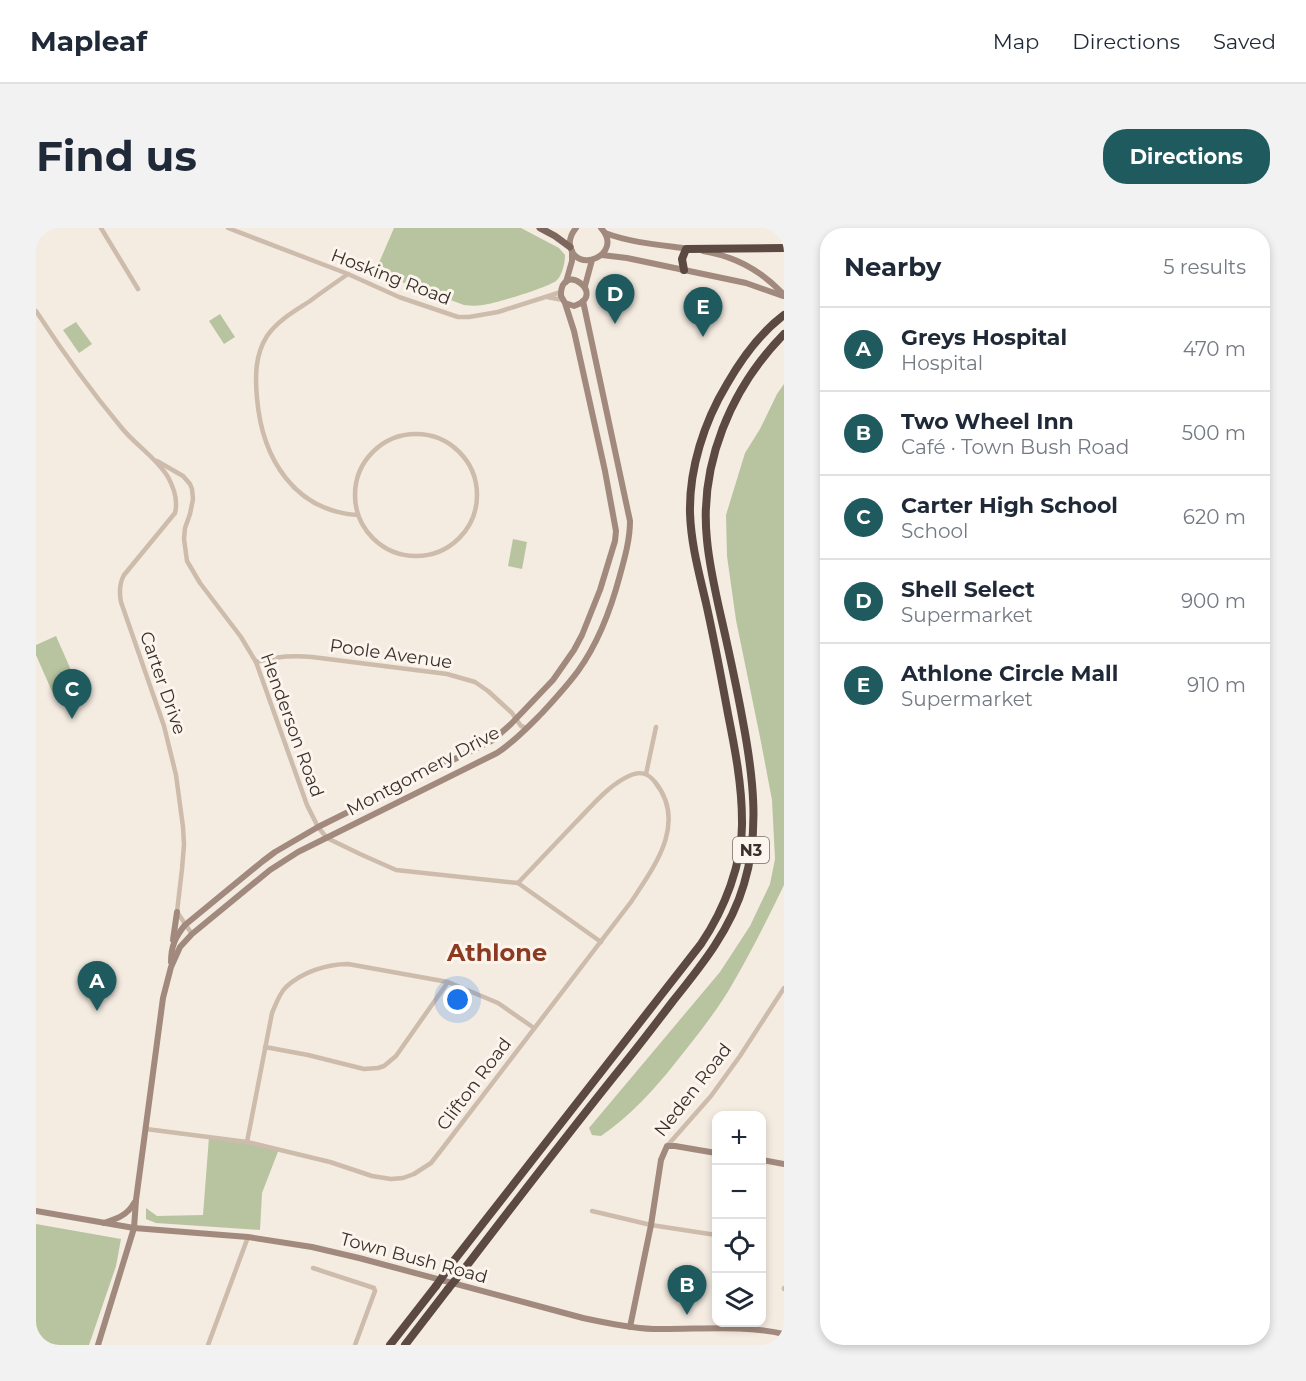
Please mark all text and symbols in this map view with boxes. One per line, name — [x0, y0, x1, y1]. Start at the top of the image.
text: Mapleaf — [30, 24, 147, 58]
text: Map — [993, 29, 1039, 54]
text: Directions — [1072, 29, 1180, 54]
text: Saved — [1213, 29, 1276, 54]
button: Directions — [1103, 129, 1270, 184]
text: Find us — [36, 130, 197, 182]
street label: Hosking Road — [328, 244, 454, 310]
text: Nearby — [844, 251, 941, 283]
text: 5 results — [1163, 255, 1246, 279]
pin: D — [596, 274, 634, 324]
pin: E — [684, 288, 722, 337]
text: Greys Hospital — [901, 324, 1067, 351]
text: A — [856, 337, 871, 361]
text: 470 m — [1183, 337, 1246, 361]
text: Hospital — [901, 351, 983, 375]
text: Two Wheel Inn — [901, 408, 1074, 435]
text: B — [856, 421, 871, 445]
text: 500 m — [1182, 421, 1246, 445]
text: Café · Town Bush Road — [901, 435, 1129, 459]
text: Carter High School — [901, 492, 1118, 519]
text: C — [856, 505, 871, 529]
text: 620 m — [1183, 505, 1246, 529]
text: School — [901, 519, 968, 543]
text: Shell Select — [901, 576, 1035, 603]
text: D — [855, 589, 872, 613]
text: 900 m — [1181, 589, 1246, 613]
text: Supermarket — [901, 603, 1033, 627]
street label: Carter Drive — [135, 629, 191, 738]
street label: Poole Avenue — [328, 635, 454, 674]
street label: Henderson Road — [256, 650, 328, 800]
text: Athlone Circle Mall — [901, 660, 1118, 687]
pin: C — [52, 670, 92, 719]
text: E — [857, 673, 870, 697]
text: 910 m — [1187, 673, 1246, 697]
text: Supermarket — [901, 687, 1033, 711]
street label: Montgomery Drive — [343, 721, 503, 821]
road number: N3 — [733, 837, 769, 863]
district label: Athlone — [446, 938, 547, 967]
pin: A — [78, 962, 116, 1011]
your location — [443, 985, 472, 1014]
street label: Clifton Road — [432, 1033, 516, 1135]
street label: Neden Road — [650, 1039, 736, 1141]
map controls — [712, 1111, 766, 1327]
button: + — [712, 1111, 766, 1165]
button: − — [712, 1165, 766, 1219]
button: locate — [712, 1219, 766, 1273]
street label: Town Bush Road — [338, 1228, 490, 1288]
pin: B — [668, 1266, 706, 1315]
button: layers — [712, 1273, 766, 1327]

